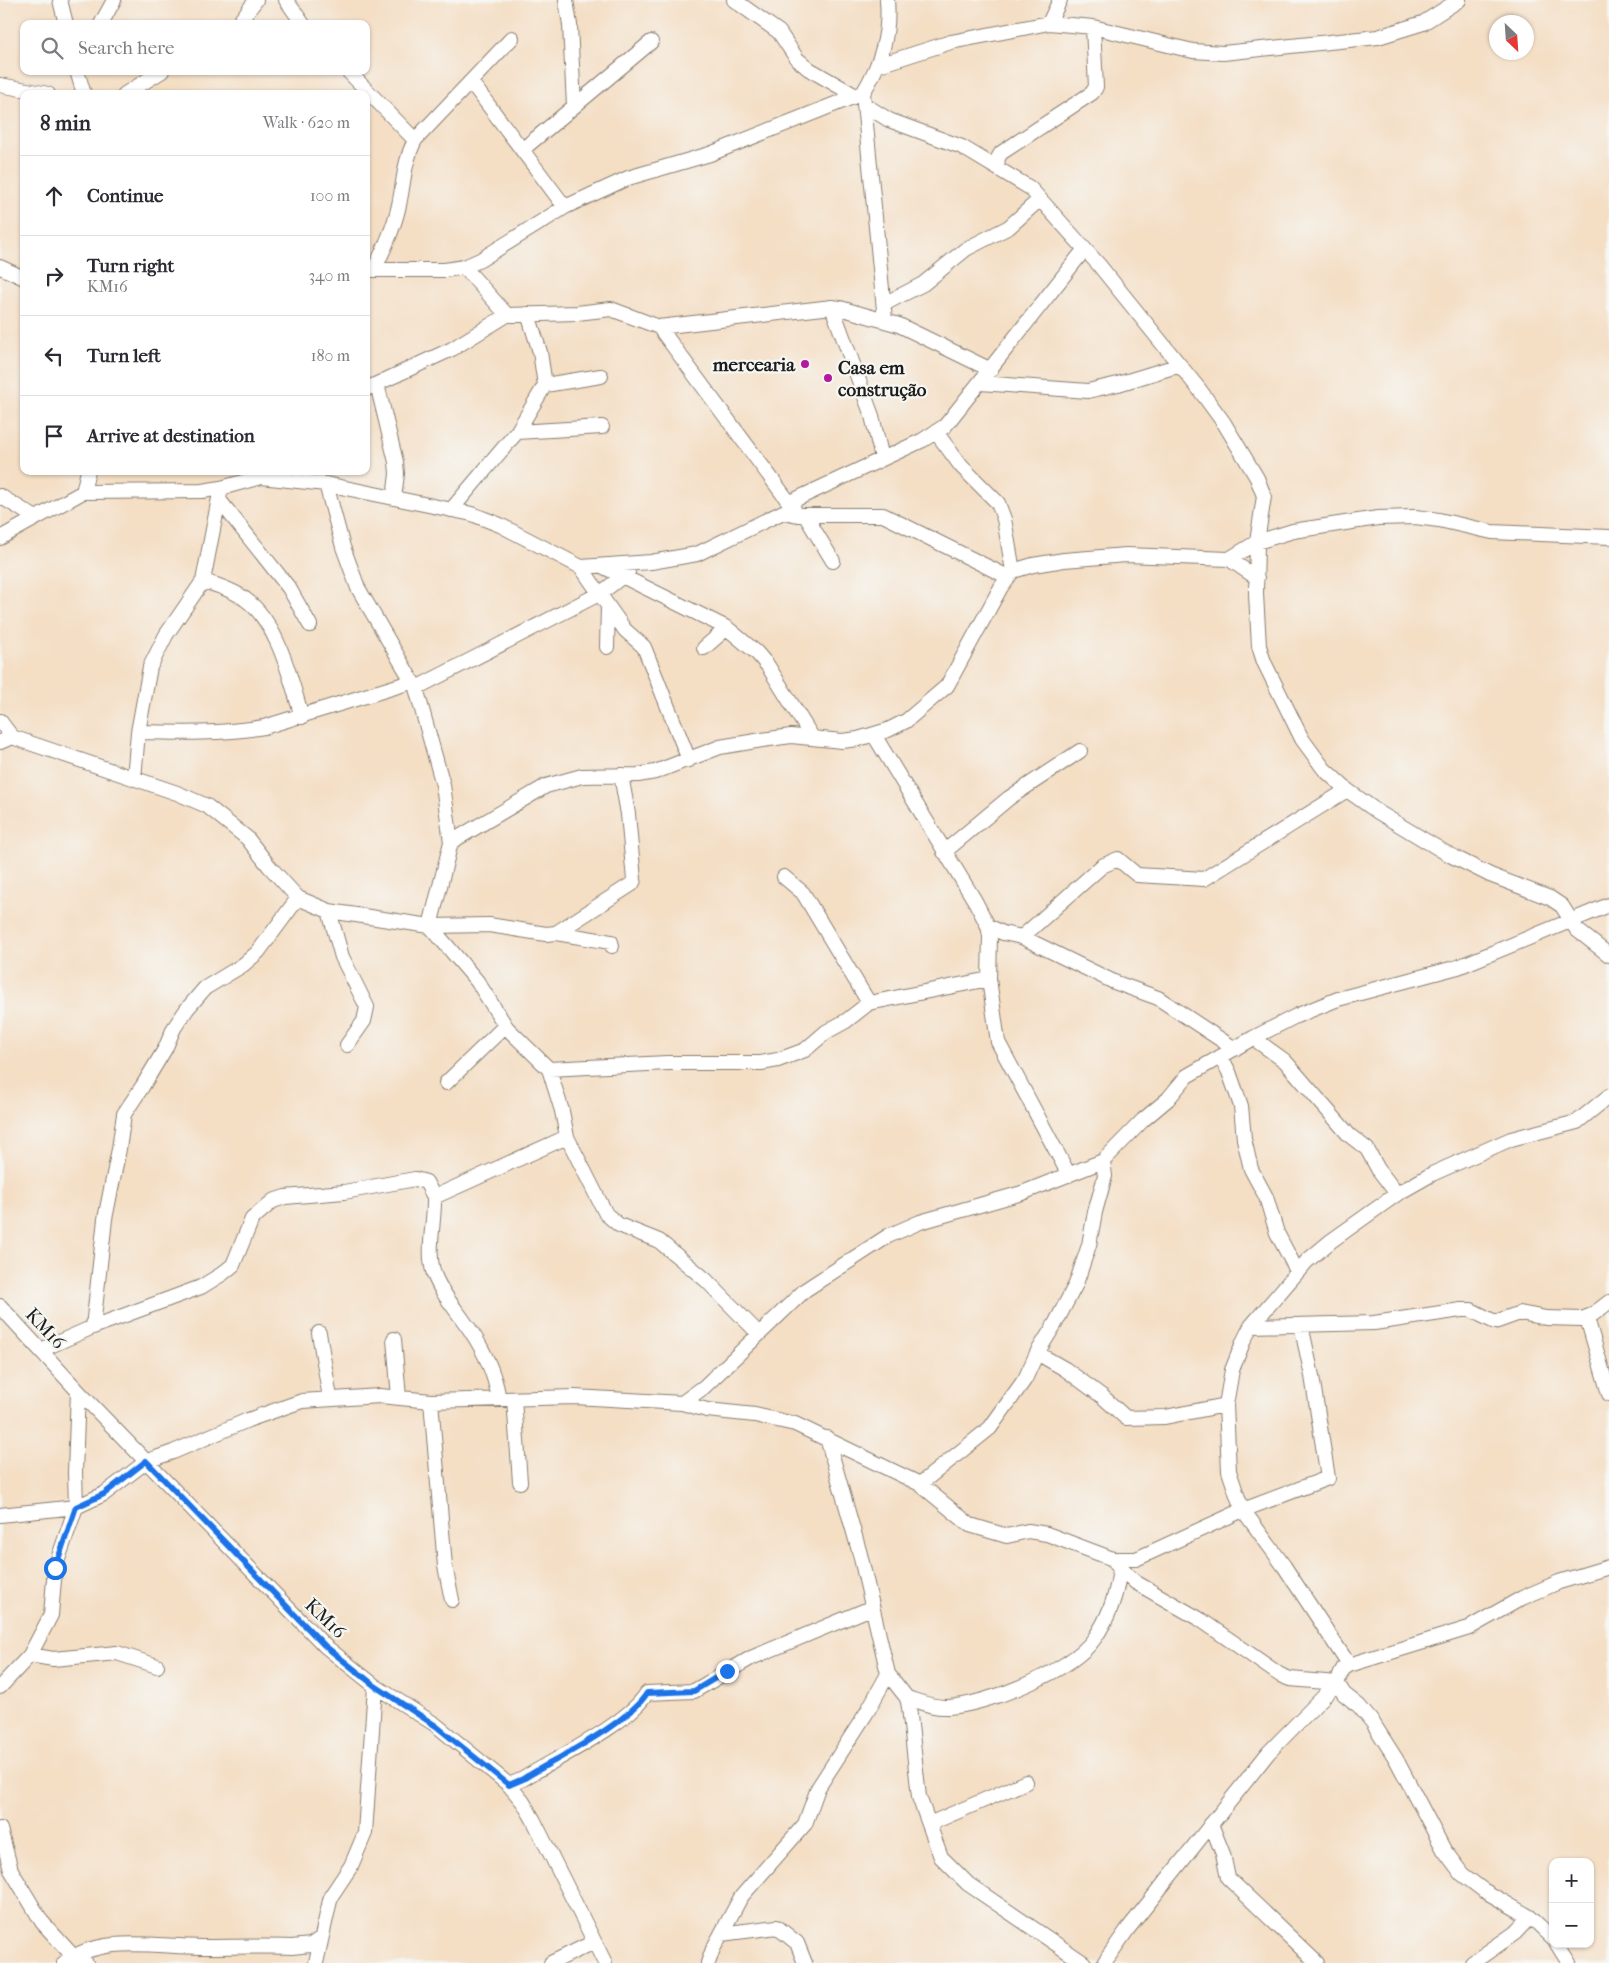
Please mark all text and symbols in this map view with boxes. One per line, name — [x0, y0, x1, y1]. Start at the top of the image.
north arrow — [1489, 15, 1534, 60]
search box — [20, 20, 370, 75]
icon: search — [38, 34, 66, 62]
text: Search here — [78, 37, 174, 59]
text: 8 min — [40, 111, 91, 135]
text: Walk · 620 m — [263, 113, 350, 132]
icon: ahead — [40, 182, 68, 210]
text: Continue — [87, 185, 163, 207]
text: 100 m — [310, 186, 350, 205]
text: Turn right — [87, 255, 174, 277]
icon: right — [40, 262, 68, 290]
text: 340 m — [308, 266, 350, 285]
text: KM16 — [87, 277, 128, 296]
icon: left — [40, 342, 68, 370]
text: Turn left — [87, 345, 161, 367]
text: 180 m — [311, 346, 350, 365]
place label: mercearia — [712, 354, 796, 376]
place label: Casa em construção — [838, 357, 927, 401]
marker: mercearia — [799, 358, 811, 370]
marker: Casa em construção — [822, 372, 834, 384]
icon: arrive — [40, 422, 68, 450]
text: Arrive at destination — [87, 425, 255, 447]
street label: KM16 — [21, 1304, 70, 1354]
route start — [44, 1557, 67, 1580]
street label: KM16 — [300, 1594, 351, 1644]
route end — [716, 1660, 739, 1683]
map controls — [1549, 1858, 1594, 1948]
button: + — [1549, 1858, 1594, 1903]
button: − — [1549, 1903, 1594, 1948]

